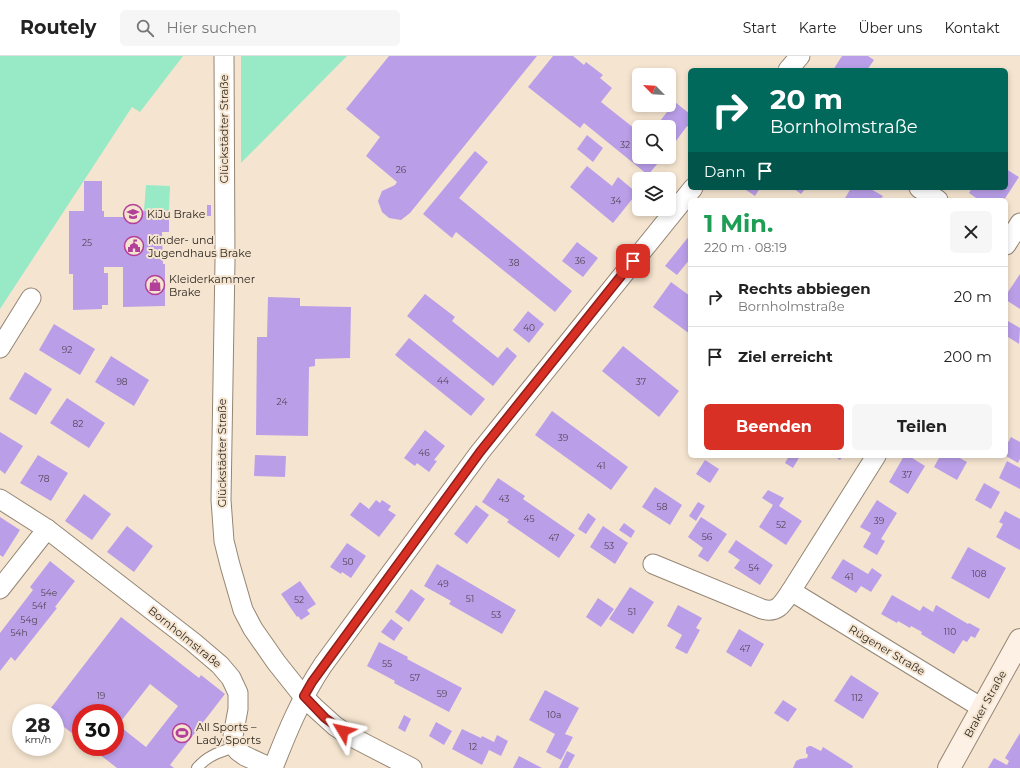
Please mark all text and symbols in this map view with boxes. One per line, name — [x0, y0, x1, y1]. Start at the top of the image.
search box — [120, 10, 400, 46]
text: Routely — [20, 16, 96, 39]
icon: search — [134, 17, 156, 39]
text: Hier suchen — [166, 18, 257, 37]
text: Start — [743, 19, 777, 37]
text: Karte — [799, 19, 836, 37]
text: Über uns — [858, 19, 922, 37]
text: Kontakt — [944, 19, 1000, 37]
north arrow — [632, 68, 676, 112]
map controls — [632, 68, 676, 216]
street label: Glückstädter Straße — [217, 74, 231, 183]
text: 20 m — [770, 82, 843, 116]
icon: right — [704, 84, 756, 136]
text: Bornholmstraße — [770, 116, 918, 138]
button: search — [632, 120, 676, 164]
house number: 32 — [620, 139, 630, 150]
icon: arrive — [754, 160, 776, 182]
text: Dann — [704, 162, 746, 181]
house number: 26 — [396, 164, 407, 175]
button: layers — [632, 172, 676, 216]
house number: 34 — [610, 195, 622, 206]
school or university icon: KiJu Brake — [122, 203, 144, 225]
place label: KiJu Brake — [147, 207, 206, 221]
text: 1 Min. — [704, 209, 773, 238]
button: close — [950, 211, 992, 253]
place label: Kinder- und Jugendhaus Brake — [147, 233, 252, 260]
public building icon: Kinder- und Jugendhaus Brake — [123, 235, 145, 257]
house number: 25 — [82, 237, 92, 248]
text: 220 m · 08:19 — [704, 239, 787, 255]
pin — [616, 244, 650, 278]
icon: arrive — [622, 250, 644, 272]
house number: 36 — [575, 255, 586, 266]
house number: 38 — [509, 257, 520, 268]
place label: Kleiderkammer Brake — [169, 272, 255, 299]
shop icon: Kleiderkammer Brake — [144, 274, 166, 296]
text: Rechts abbiegen — [738, 279, 871, 298]
icon: right — [704, 286, 726, 308]
text: 20 m — [954, 287, 992, 306]
text: Bornholmstraße — [738, 298, 845, 314]
house number: 40 — [523, 322, 535, 333]
house number: 92 — [62, 344, 72, 355]
icon: arrive — [704, 346, 726, 368]
text: Ziel erreicht — [738, 347, 833, 366]
text: 200 m — [944, 347, 992, 366]
house number: 44 — [437, 375, 449, 386]
house number: 98 — [116, 376, 128, 387]
house number: 37 — [636, 376, 646, 387]
house number: 24 — [277, 396, 287, 407]
street label: Glückstädter Straße — [215, 398, 229, 507]
button: Beenden — [704, 404, 844, 450]
button: Teilen — [852, 404, 992, 450]
house number: 82 — [73, 418, 83, 429]
house number: 39 — [558, 432, 569, 443]
house number: 46 — [418, 447, 430, 458]
house number: 41 — [597, 460, 605, 471]
house number: 37 — [902, 469, 912, 480]
house number: 78 — [39, 473, 50, 484]
house number: 43 — [499, 493, 509, 504]
house number: 58 — [657, 501, 668, 512]
house number: 45 — [523, 513, 535, 524]
house number: 39 — [874, 515, 885, 526]
house number: 52 — [776, 519, 786, 530]
house number: 56 — [702, 531, 713, 542]
house number: 47 — [549, 532, 559, 543]
house number: 53 — [604, 540, 614, 551]
house number: 50 — [342, 556, 354, 567]
house number: 54 — [748, 562, 760, 573]
house number: 108 — [972, 568, 987, 579]
house number: 41 — [845, 571, 853, 582]
house number: 49 — [437, 578, 449, 589]
house number: 54e — [41, 587, 58, 598]
house number: 51 — [466, 593, 474, 604]
house number: 52 — [294, 594, 304, 605]
house number: 54f — [32, 600, 47, 611]
street label: Bornholmstraße — [146, 603, 225, 671]
house number: 51 — [628, 606, 636, 617]
house number: 53 — [491, 609, 501, 620]
house number: 54g — [20, 614, 38, 625]
street label: Rügener Straße — [846, 622, 928, 678]
house number: 110 — [944, 626, 956, 637]
house number: 54h — [10, 627, 28, 638]
house number: 47 — [740, 643, 750, 654]
house number: 55 — [382, 658, 392, 669]
street label: Braker Straße — [961, 668, 1009, 740]
house number: 57 — [410, 672, 420, 683]
house number: 59 — [437, 688, 448, 699]
house number: 19 — [97, 690, 106, 701]
house number: 112 — [851, 692, 863, 703]
speed limit sign: 30 — [72, 704, 124, 756]
house number: 10a — [547, 709, 561, 720]
position arrow — [322, 710, 364, 752]
text: 28 — [26, 713, 51, 737]
place label: All Sports – Lady Sports — [196, 720, 261, 747]
sports icon: All Sports – Lady Sports — [171, 722, 193, 744]
text: km/h — [25, 733, 51, 746]
house number: 12 — [469, 741, 477, 752]

